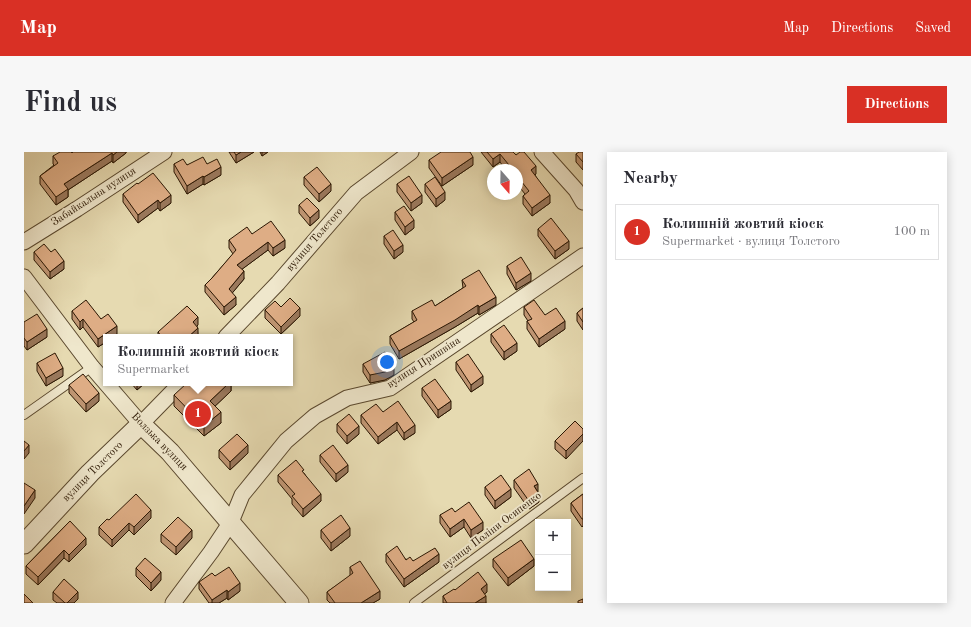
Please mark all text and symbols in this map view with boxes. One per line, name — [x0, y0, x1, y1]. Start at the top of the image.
text: Map — [20, 19, 57, 38]
text: Map — [783, 21, 809, 35]
text: Directions — [831, 21, 893, 35]
text: Saved — [915, 21, 951, 35]
button: Directions — [847, 86, 947, 123]
text: Find us — [24, 90, 117, 118]
north arrow — [487, 164, 523, 200]
street label: Забайкальна вулиця — [50, 165, 138, 228]
text: Nearby — [623, 170, 678, 187]
street label: вулиця Толстого — [285, 206, 345, 274]
text: Колишній жовтий кіоск — [662, 217, 824, 232]
text: 1 — [633, 225, 641, 238]
text: 100 m — [893, 225, 930, 238]
text: Supermarket · вулиця Толстого — [662, 235, 840, 248]
popup — [103, 334, 293, 386]
street label: вулиця Пришвіна — [385, 335, 463, 391]
text: Колишній жовтий кіоск — [117, 345, 279, 360]
your location — [377, 352, 397, 372]
text: Supermarket — [117, 363, 190, 376]
pin: 1 — [185, 399, 211, 429]
street label: Волзька вулиця — [129, 411, 189, 473]
street label: вулиця Толстого — [61, 440, 125, 504]
street label: вулиця Поліни Осипенко — [440, 490, 544, 572]
map controls — [535, 519, 571, 591]
button: + — [535, 519, 571, 555]
button: − — [535, 555, 571, 591]

